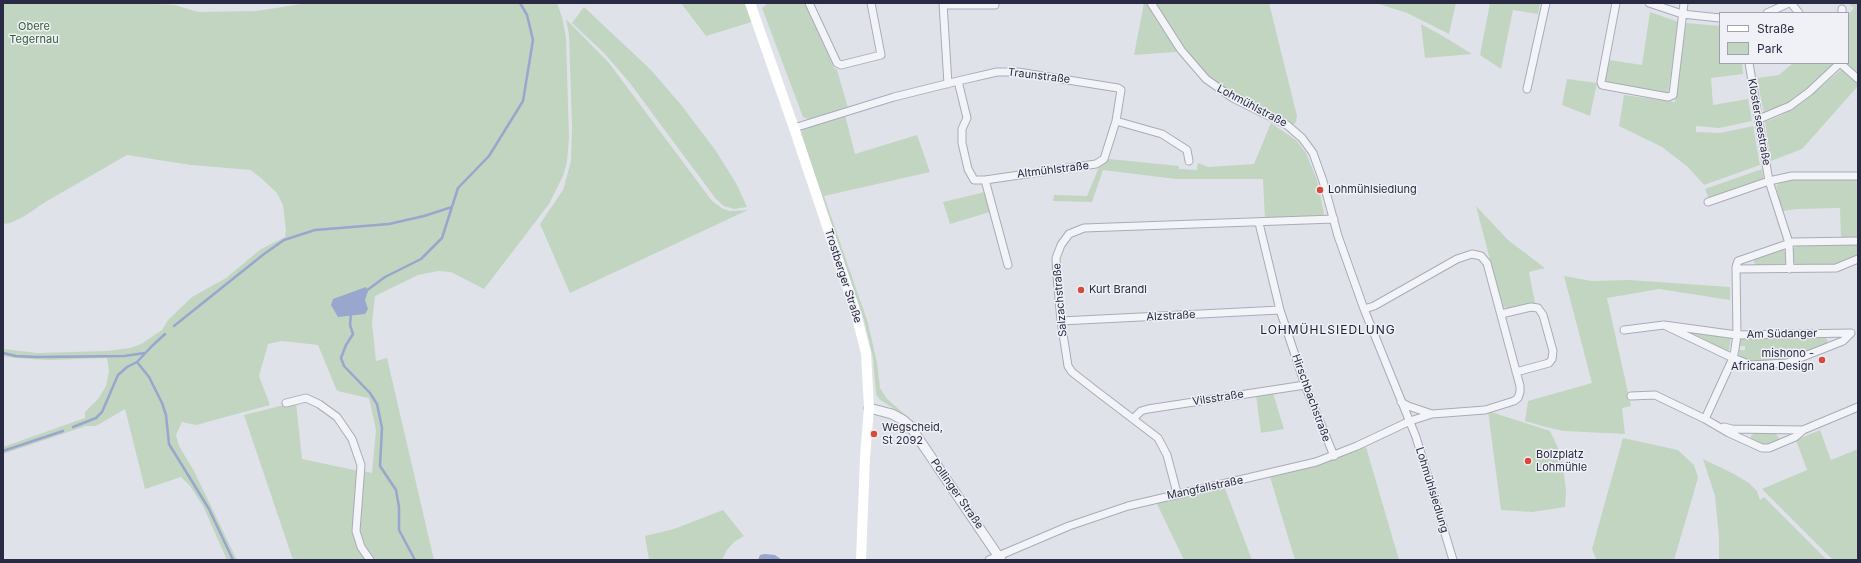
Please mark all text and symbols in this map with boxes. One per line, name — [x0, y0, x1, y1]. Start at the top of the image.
legend — [1719, 12, 1849, 64]
park label: Obere Tegernau — [9, 20, 59, 46]
text: Straße — [1757, 21, 1794, 36]
text: Park — [1757, 41, 1783, 56]
street label: Traunstraße — [1007, 66, 1071, 86]
street label: Klosterseestraße — [1745, 77, 1773, 167]
street label: Lohmühlstraße — [1215, 82, 1289, 130]
street label: Altmühlstraße — [1016, 159, 1090, 181]
place label: Lohmühlsiedlung — [1328, 183, 1417, 197]
marker: Lohmühlsiedlung — [1315, 185, 1325, 195]
street label: Trostberger Straße — [822, 227, 864, 325]
street label: Salzachstraße — [1050, 263, 1070, 337]
place label: Kurt Brandl — [1089, 283, 1147, 297]
marker: Kurt Brandl — [1076, 285, 1086, 295]
street label: Alzstraße — [1146, 308, 1196, 324]
district label: LOHMÜHLSIEDLUNG — [1260, 323, 1396, 337]
street label: Am Südanger — [1747, 327, 1817, 341]
place label: mishono - Africana Design — [1731, 347, 1814, 373]
street label: Hirschbachstraße — [1289, 352, 1333, 444]
marker: mishono - Africana Design — [1817, 355, 1827, 365]
street label: Vilsstraße — [1191, 387, 1245, 409]
place label: Wegscheid, St 2092 — [882, 421, 943, 447]
marker: Wegscheid, St 2092 — [869, 429, 879, 439]
street label: Lohmühlsiedlung — [1413, 446, 1451, 534]
place label: Bolzplatz Lohmühle — [1536, 448, 1587, 474]
street label: Pollinger Straße — [928, 456, 986, 532]
marker: Bolzplatz Lohmühle — [1523, 456, 1533, 466]
street label: Mangfallstraße — [1166, 473, 1244, 503]

